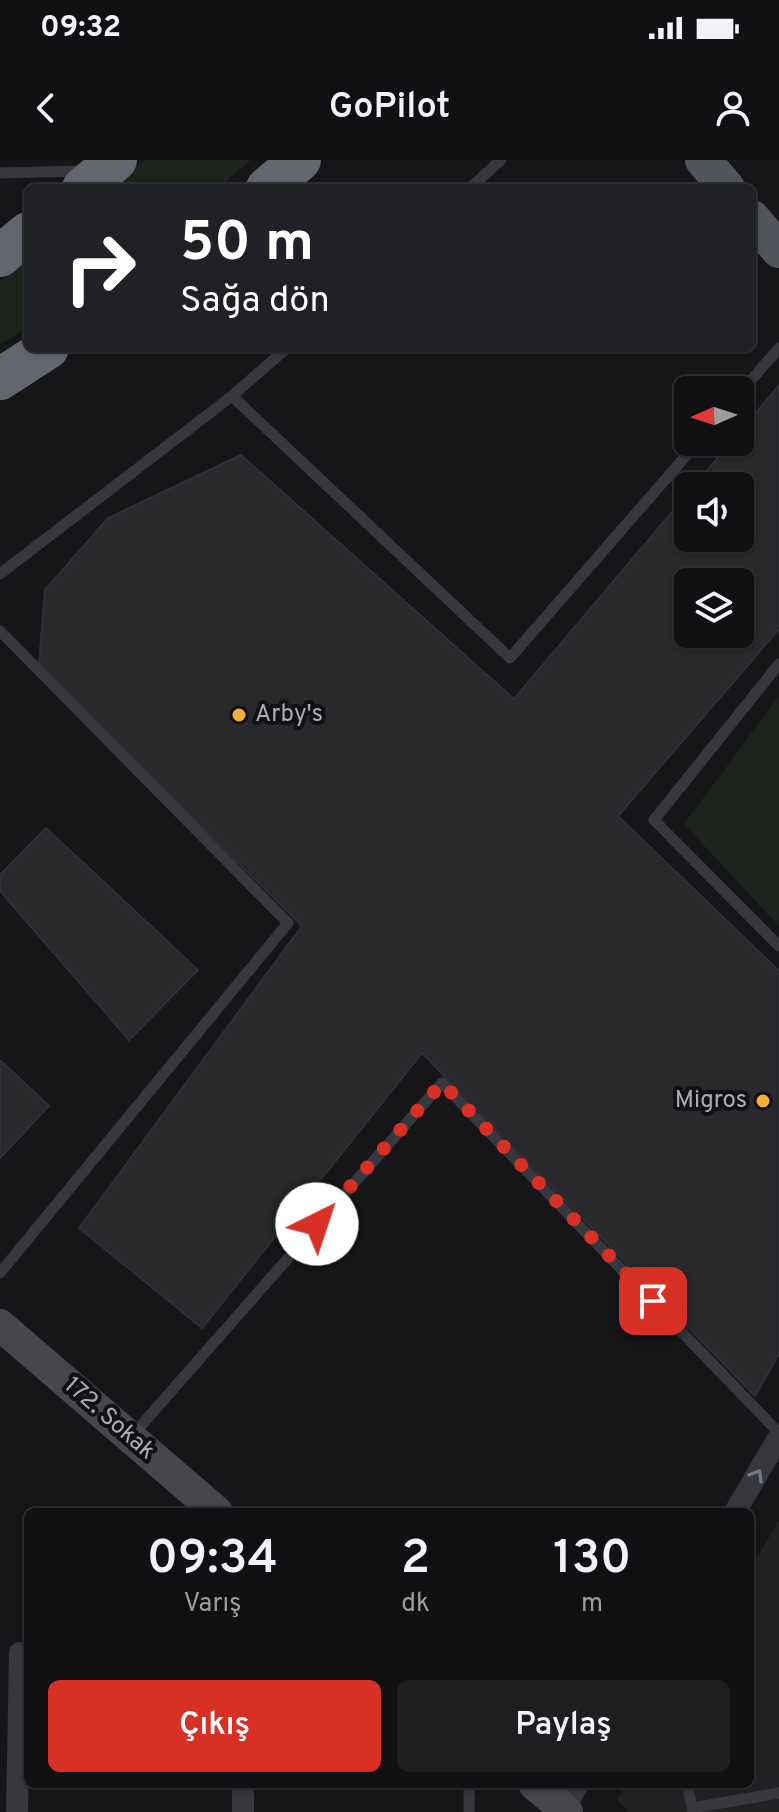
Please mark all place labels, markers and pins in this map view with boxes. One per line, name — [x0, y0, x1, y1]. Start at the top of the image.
place label: Arby's — [255, 700, 323, 730]
marker: Arby's — [230, 706, 248, 724]
place label: Migros — [675, 1086, 747, 1116]
marker: Migros — [754, 1092, 772, 1110]
pin — [619, 1267, 687, 1335]

